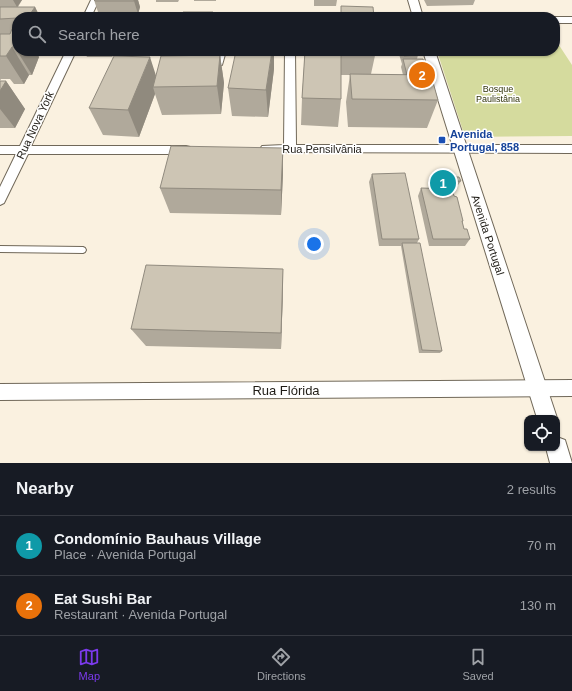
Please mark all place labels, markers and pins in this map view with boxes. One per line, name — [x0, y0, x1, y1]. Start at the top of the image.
pin: 2 — [409, 60, 435, 90]
place label: Avenida Portugal, 858 — [450, 128, 519, 153]
marker: Avenida Portugal, 858 — [437, 135, 447, 145]
pin: 1 — [430, 168, 456, 198]

